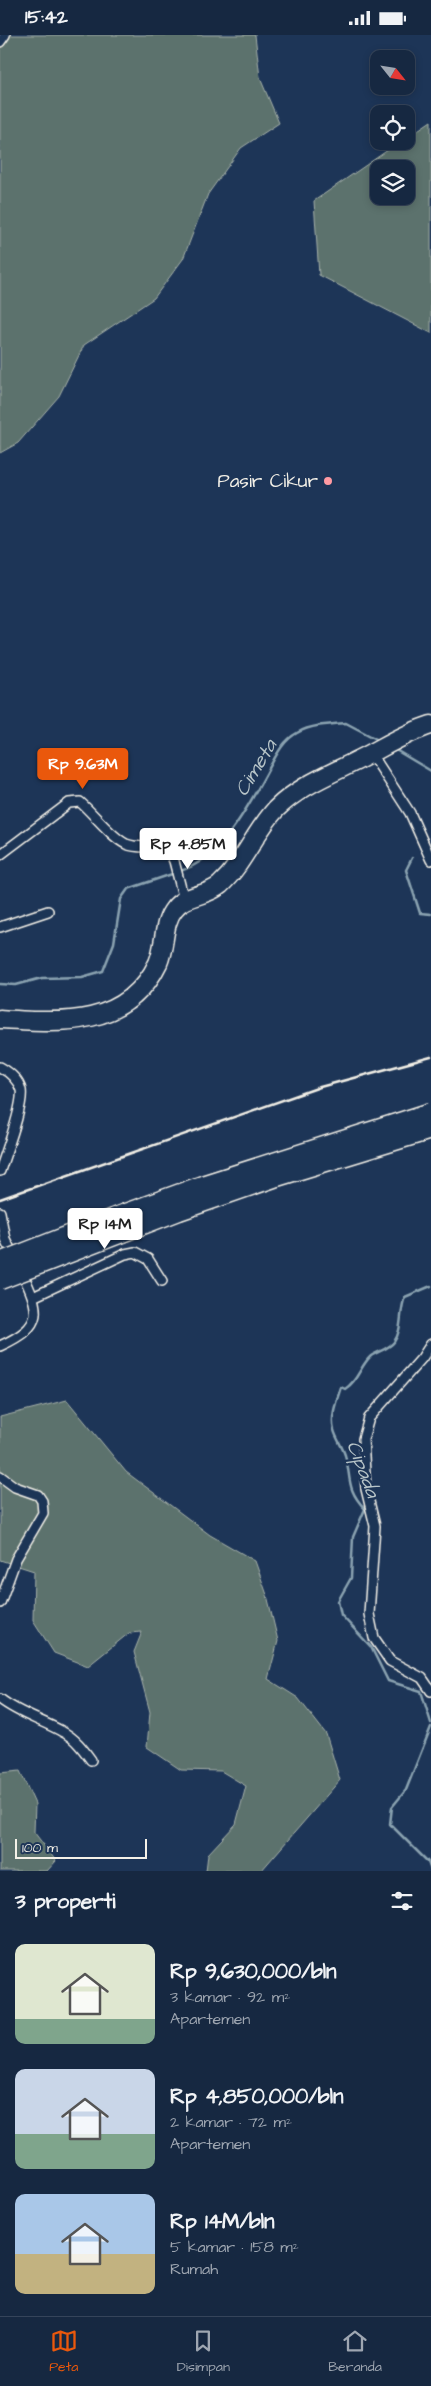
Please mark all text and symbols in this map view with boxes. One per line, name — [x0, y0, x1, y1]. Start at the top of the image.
text: 15:42 — [25, 4, 68, 31]
north arrow — [370, 50, 415, 95]
map controls — [370, 50, 415, 205]
button: locate — [370, 105, 415, 150]
button: layers — [370, 160, 415, 205]
place label: Pasir Cikur — [218, 468, 319, 495]
marker: Pasir Cikur — [322, 475, 334, 487]
water label: Cimeta — [228, 734, 284, 802]
pin: Rp 9.63M — [31, 747, 135, 790]
text: Rp 9.63M — [48, 753, 118, 775]
pin: Rp 4.85M — [136, 827, 240, 870]
text: Rp 4.85M — [151, 833, 225, 855]
pin: Rp 14M — [64, 1207, 146, 1250]
text: Rp 14M — [79, 1213, 131, 1235]
water label: Cipada — [339, 1436, 387, 1502]
scale bar — [15, 1836, 148, 1859]
text: 100 m — [22, 1838, 58, 1858]
text: 3 properti — [15, 1887, 116, 1916]
icon: filters — [388, 1887, 416, 1915]
text: Rp 9,630,000/bln — [170, 1957, 336, 1986]
icon: home — [55, 1964, 115, 2024]
text: 3 kamar · 92 m² — [170, 1986, 290, 2008]
text: Apartemen — [170, 2008, 250, 2030]
text: Rp 4,850,000/bln — [170, 2082, 343, 2111]
icon: home — [55, 2089, 115, 2149]
text: 2 kamar · 72 m² — [170, 2111, 292, 2133]
text: Apartemen — [170, 2133, 250, 2155]
text: Rp 14M/bln — [170, 2207, 275, 2236]
icon: home — [55, 2214, 115, 2274]
text: 5 kamar · 158 m² — [170, 2236, 299, 2258]
text: Rumah — [170, 2258, 218, 2280]
tab: Peta — [49, 2327, 78, 2377]
tab: Disimpan — [177, 2327, 230, 2377]
tab: Beranda — [328, 2327, 382, 2377]

